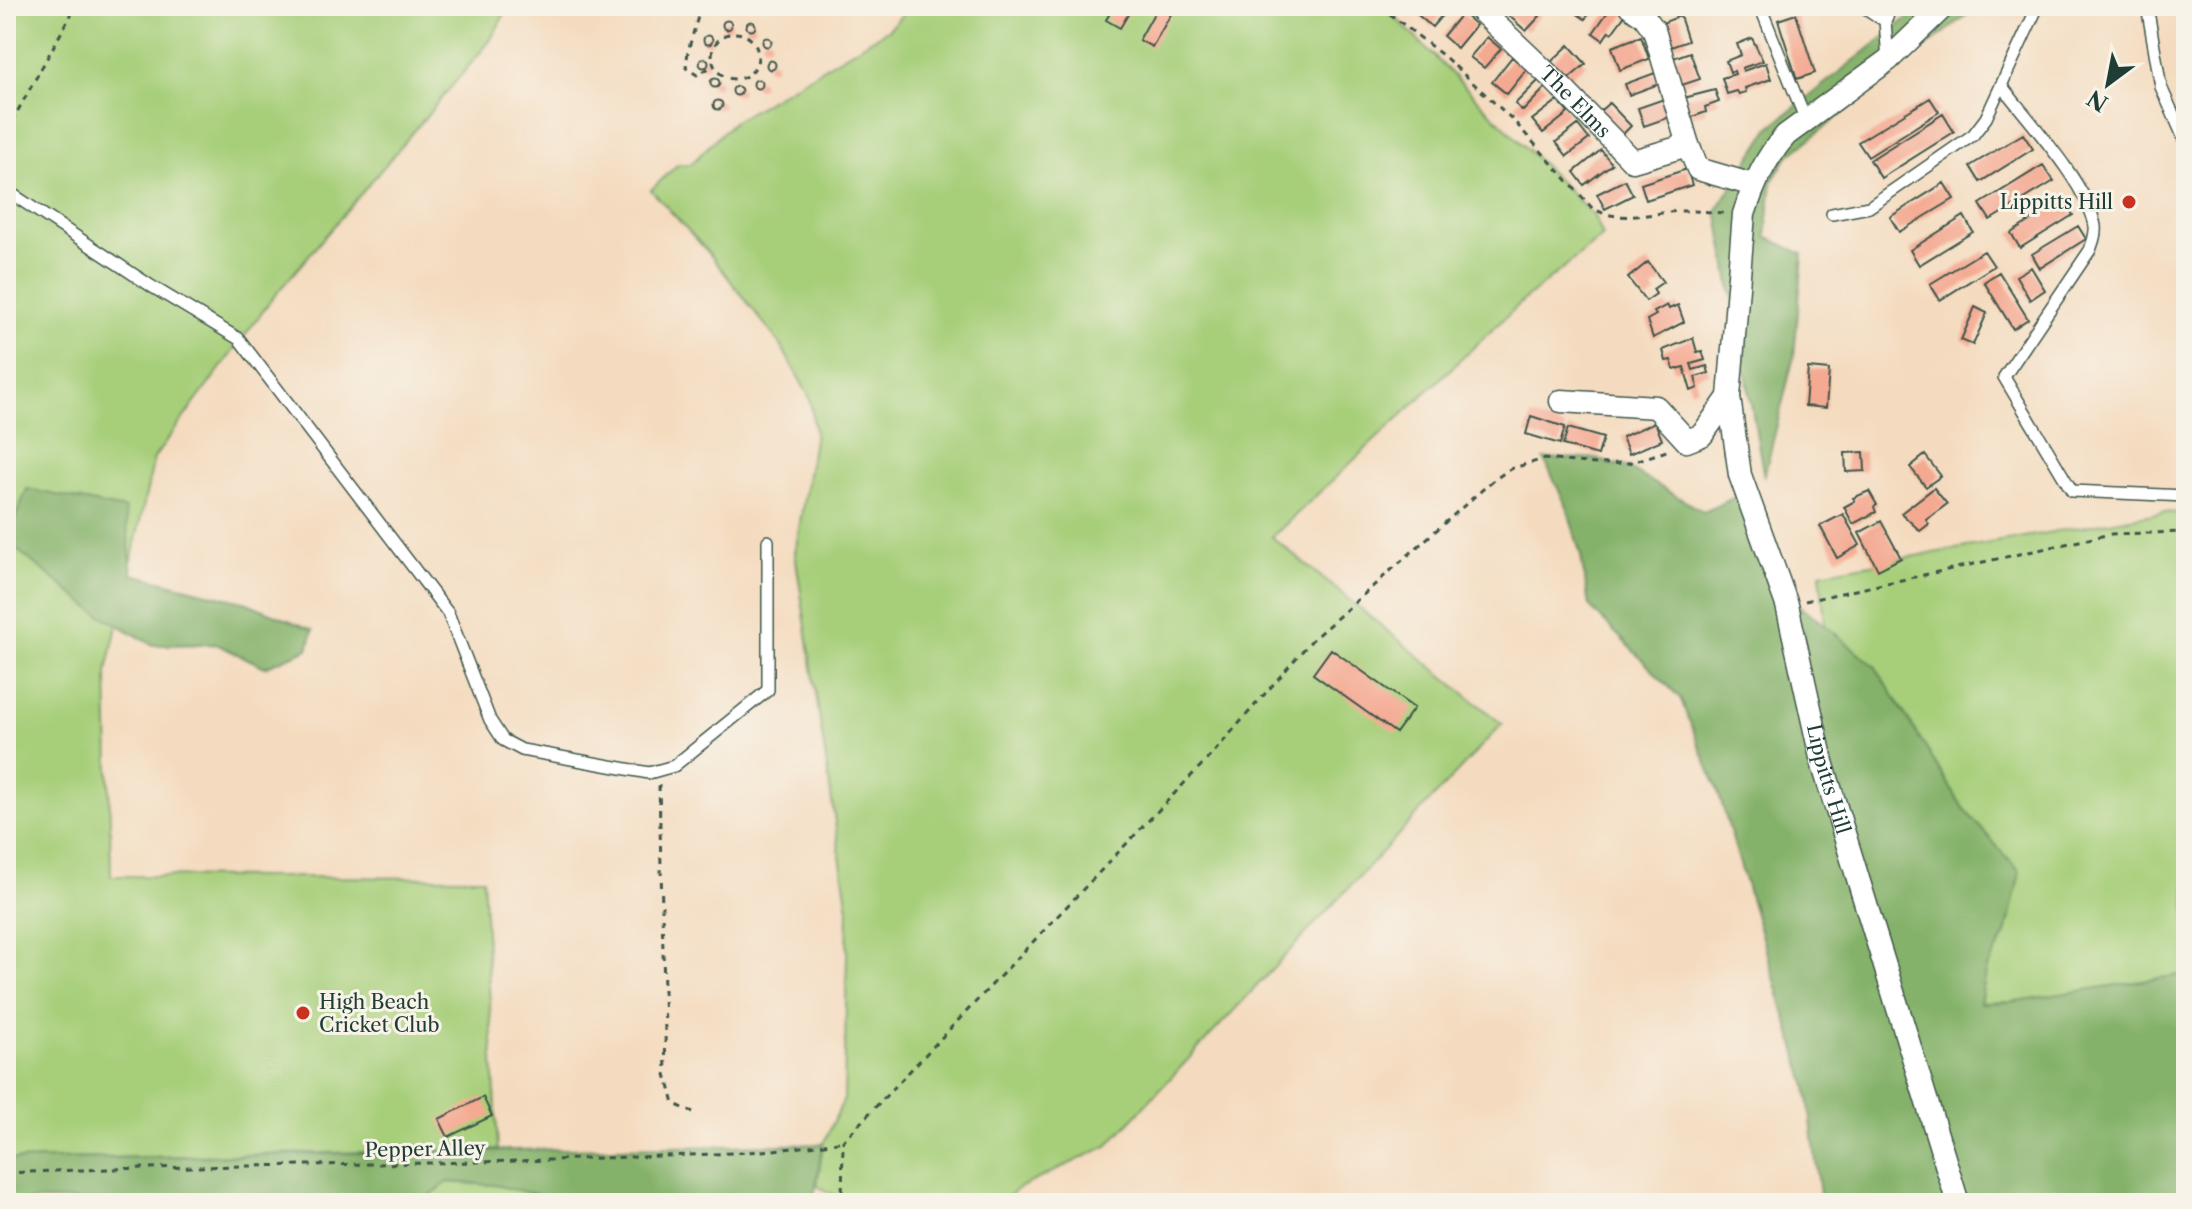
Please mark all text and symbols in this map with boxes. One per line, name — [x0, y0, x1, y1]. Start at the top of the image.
north arrow — [2068, 44, 2148, 124]
street label: The Elms — [1535, 61, 1616, 143]
text: N — [2082, 84, 2113, 117]
place label: Lippitts Hill — [2000, 190, 2113, 214]
marker: Lippitts Hill — [2120, 193, 2138, 211]
street label: Lippitts Hill — [1802, 722, 1855, 837]
place label: High Beach Cricket Club — [319, 990, 440, 1037]
marker: High Beach Cricket Club — [294, 1004, 312, 1022]
street label: Pepper Alley — [364, 1136, 487, 1162]

